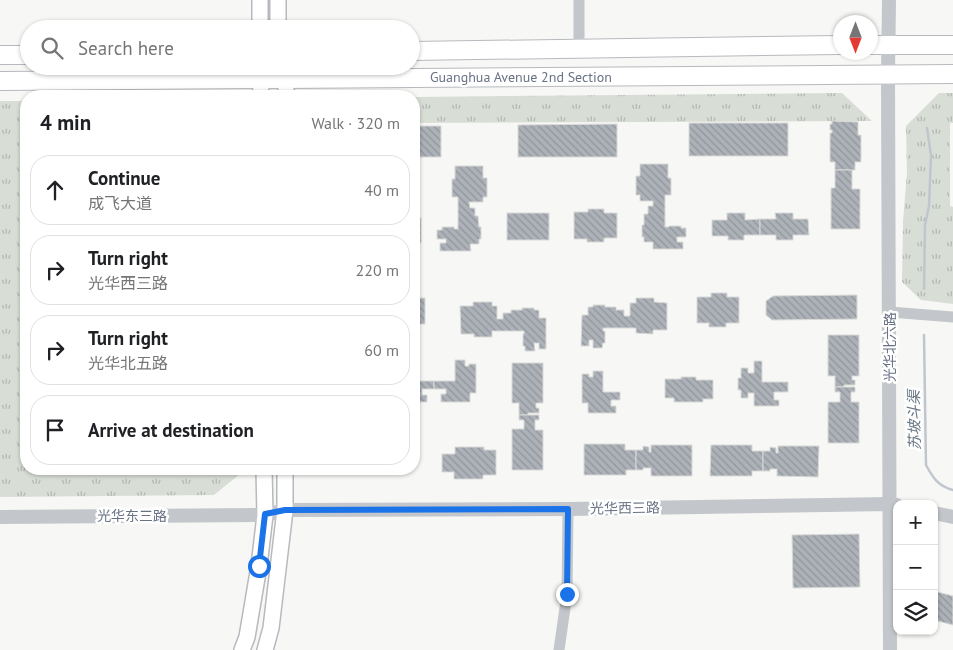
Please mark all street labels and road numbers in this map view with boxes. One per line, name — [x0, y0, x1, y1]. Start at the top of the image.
street label: Guanghua Avenue 2nd Section — [430, 68, 612, 86]
street label: 光华北六路 — [881, 312, 899, 382]
street label: 光华西三路 — [590, 498, 660, 518]
street label: 光华东三路 — [97, 507, 167, 525]

